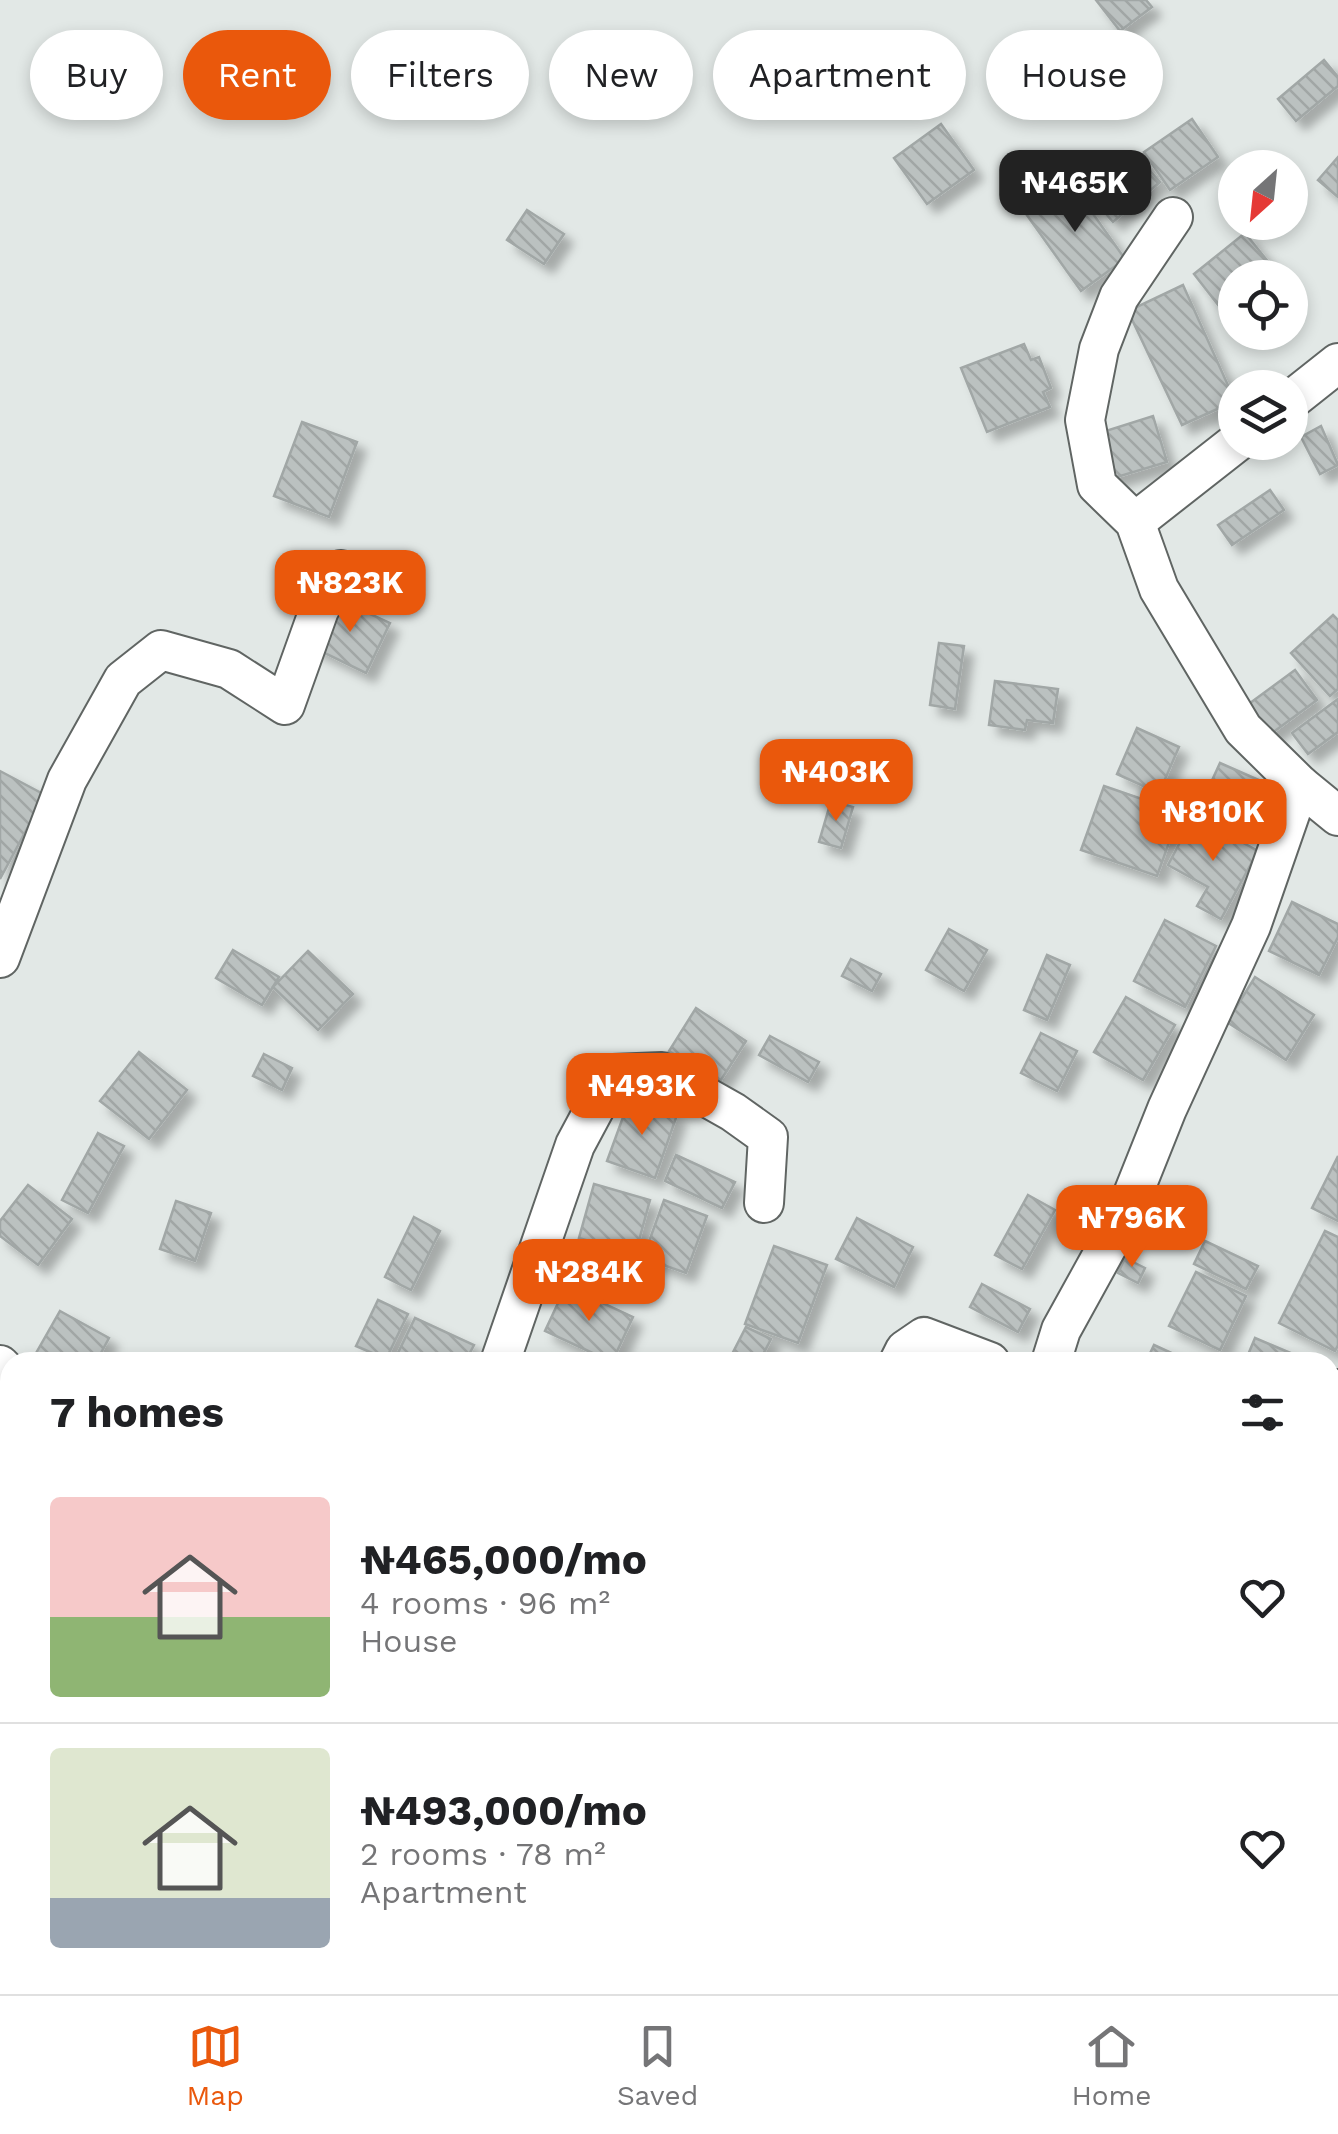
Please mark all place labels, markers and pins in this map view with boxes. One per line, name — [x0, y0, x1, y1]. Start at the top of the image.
pin: ₦465K — [1005, 150, 1145, 235]
pin: ₦823K — [280, 550, 420, 635]
pin: ₦403K — [766, 739, 906, 824]
pin: ₦810K — [1143, 779, 1283, 864]
pin: ₦493K — [572, 1053, 712, 1138]
pin: ₦796K — [1062, 1185, 1202, 1270]
pin: ₦284K — [519, 1239, 659, 1324]

